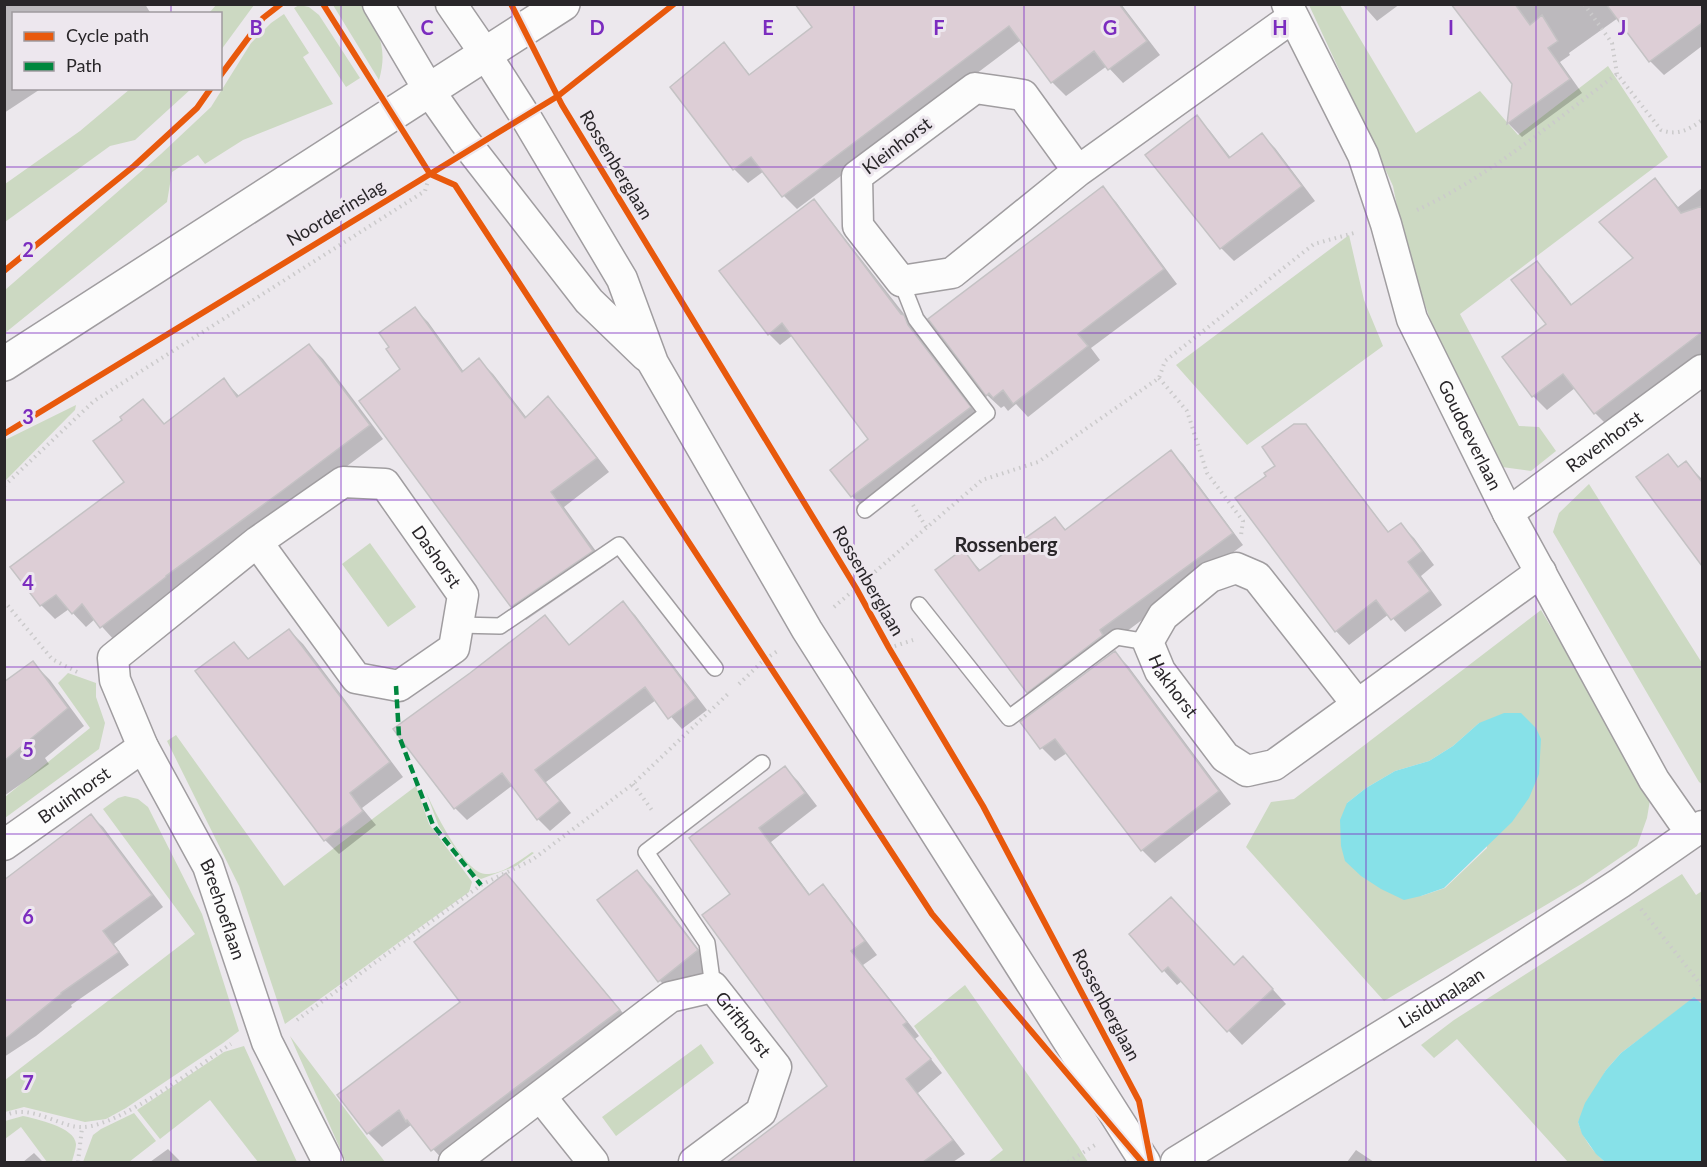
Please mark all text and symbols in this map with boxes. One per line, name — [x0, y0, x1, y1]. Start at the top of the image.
legend — [12, 12, 222, 90]
text: B — [249, 15, 263, 39]
text: C — [420, 15, 434, 39]
text: D — [589, 15, 605, 39]
text: E — [762, 15, 774, 39]
text: F — [933, 15, 945, 39]
text: G — [1103, 15, 1117, 39]
text: H — [1272, 15, 1288, 39]
text: I — [1448, 15, 1454, 39]
text: J — [1618, 15, 1626, 39]
text: Cycle path — [66, 24, 149, 46]
text: Path — [66, 54, 102, 76]
street label: Rossenberglaan — [576, 106, 658, 223]
street label: Kleinhorst — [857, 112, 936, 178]
street label: Noorderinslag — [282, 174, 389, 250]
text: 2 — [22, 237, 34, 261]
street label: Goudoeverlaan — [1434, 376, 1507, 494]
text: 3 — [22, 404, 34, 428]
street label: Ravenhorst — [1561, 405, 1647, 476]
street label: Dashorst — [408, 521, 467, 592]
street label: Rossenberglaan — [828, 522, 909, 639]
district label: Rossenberg — [954, 532, 1058, 556]
text: 4 — [22, 570, 34, 594]
street label: Hakhorst — [1144, 651, 1204, 722]
text: 5 — [22, 737, 34, 761]
street label: Bruinhorst — [33, 761, 115, 828]
street label: Breehoeflaan — [196, 854, 251, 962]
text: 6 — [22, 904, 34, 928]
street label: Rossenberglaan — [1068, 945, 1146, 1064]
street label: Lisidunalaan — [1394, 962, 1488, 1032]
street label: Grifthorst — [711, 987, 776, 1062]
text: 7 — [22, 1070, 34, 1094]

